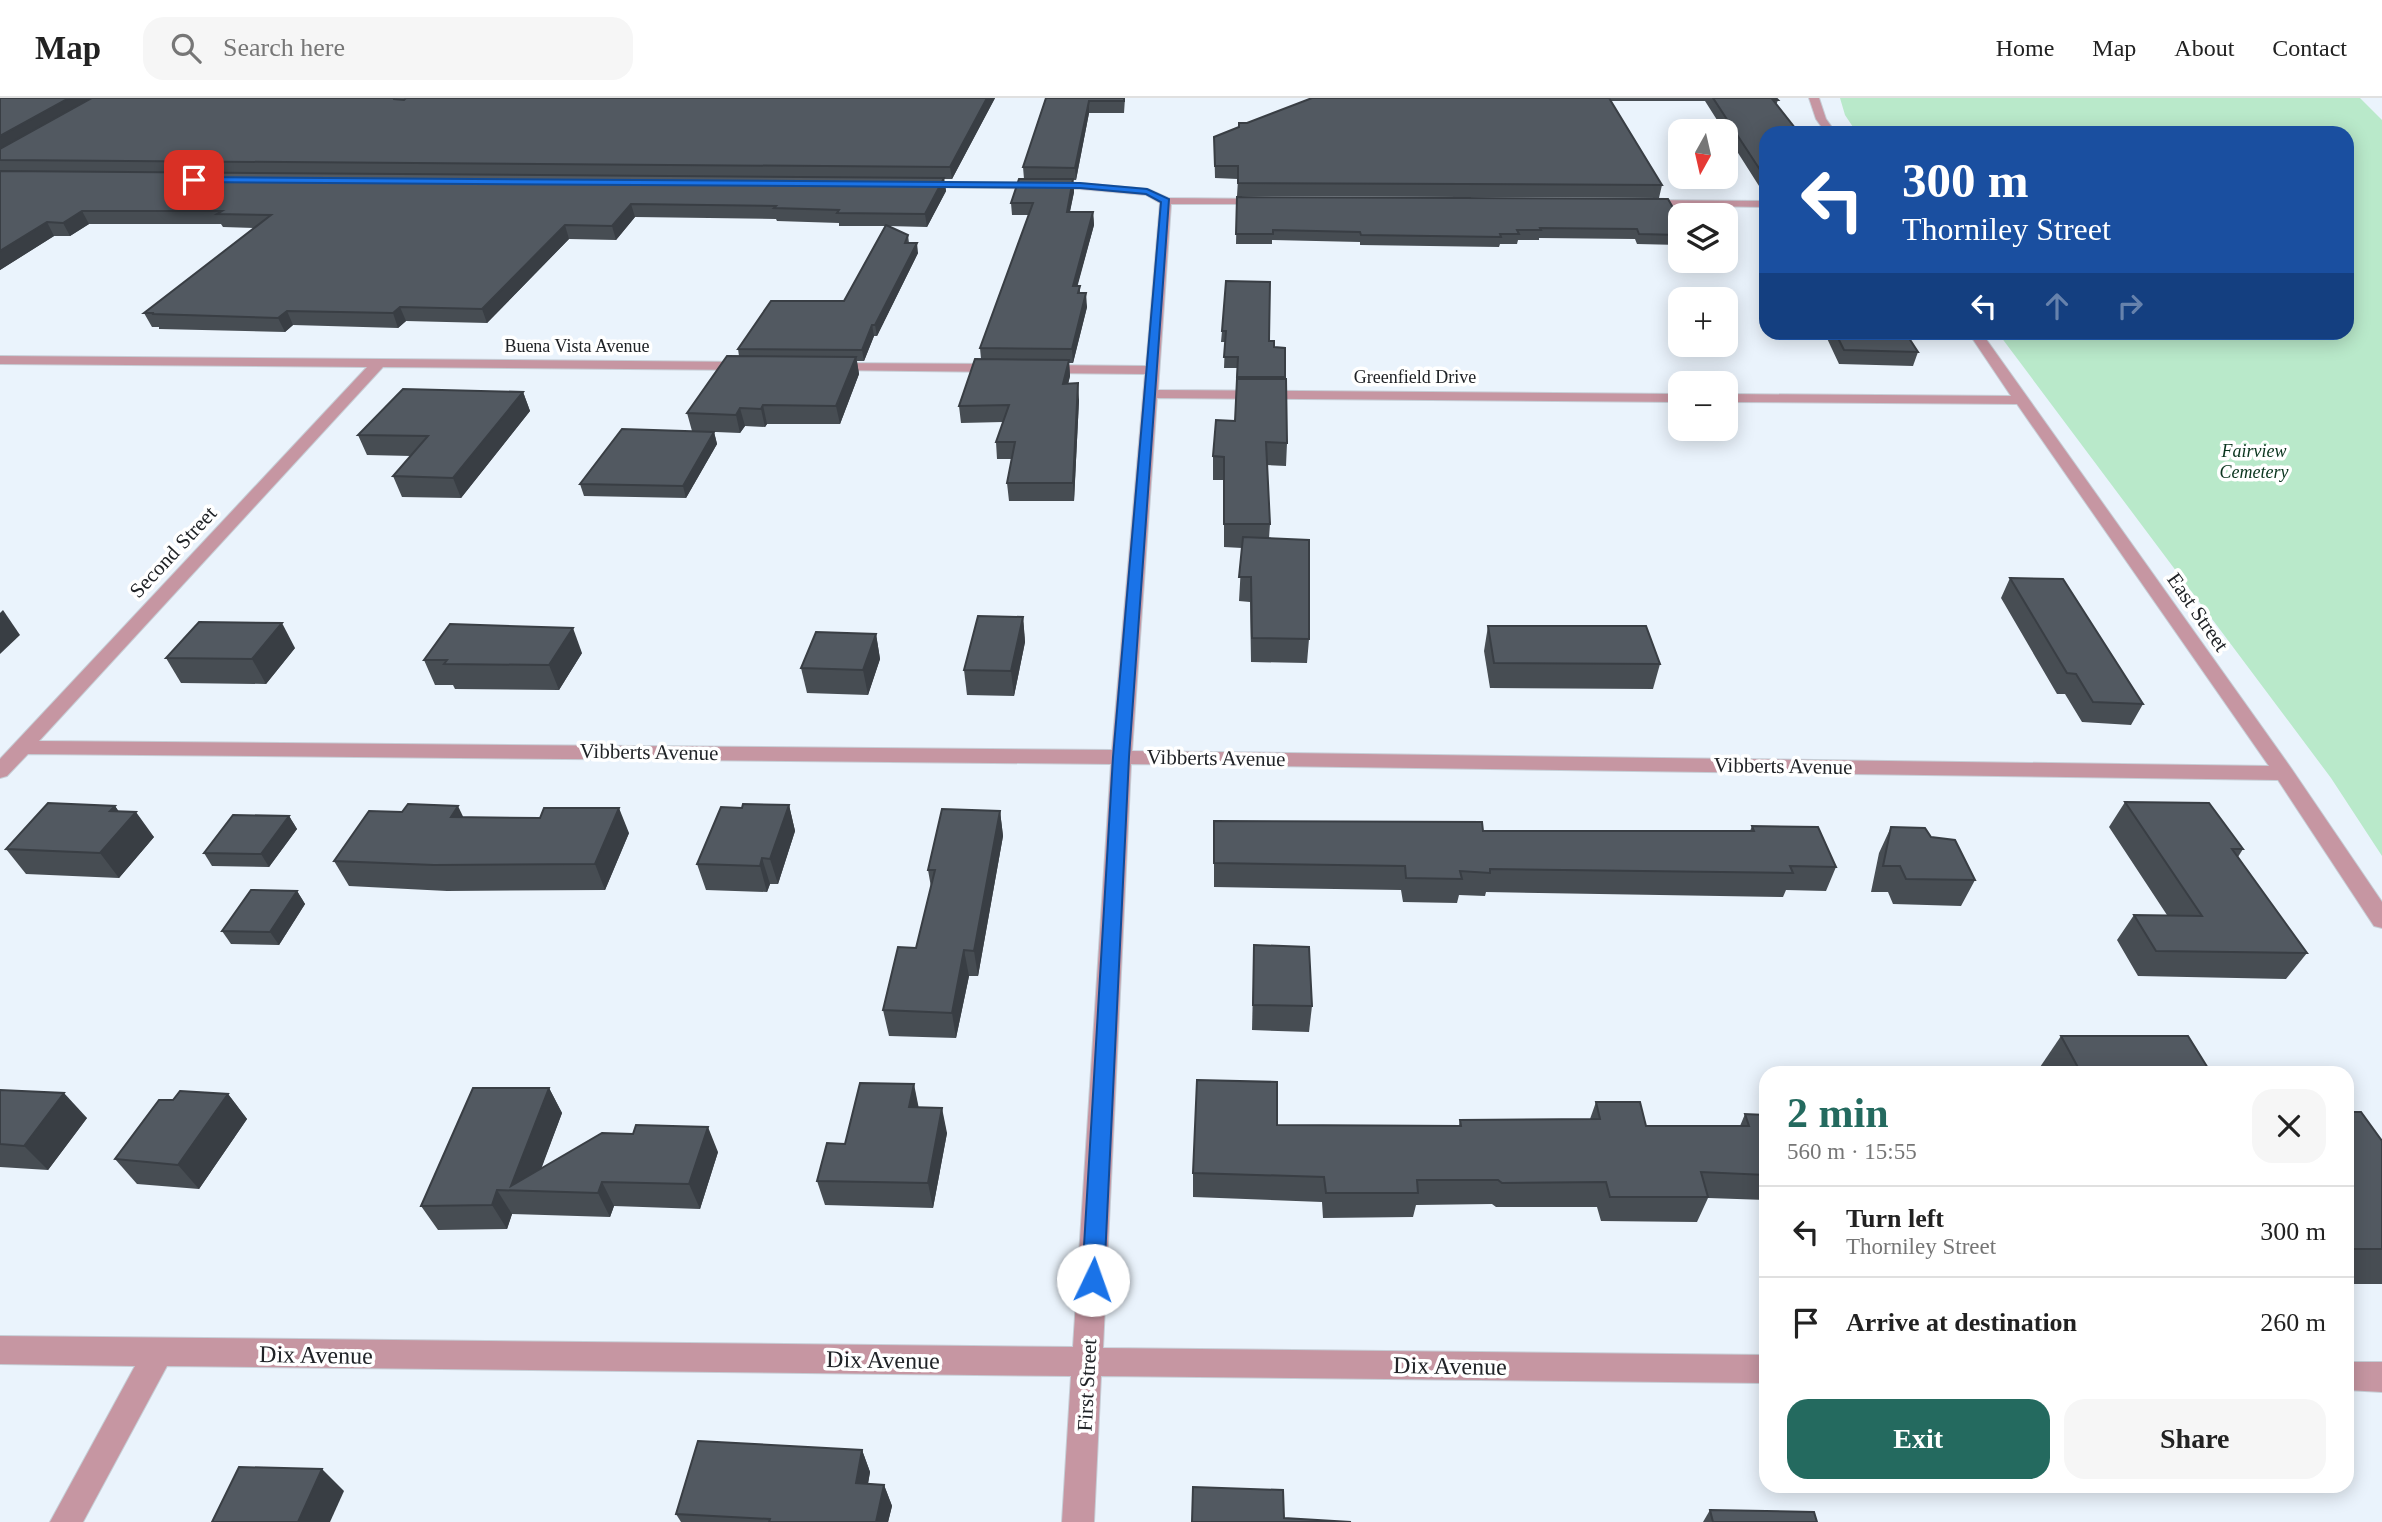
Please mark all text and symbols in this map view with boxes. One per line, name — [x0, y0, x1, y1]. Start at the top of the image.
search box — [143, 17, 633, 80]
icon: search — [167, 29, 205, 67]
text: Map — [35, 30, 101, 66]
text: Search here — [223, 33, 345, 62]
text: Home — [1996, 35, 2054, 61]
text: Map — [2092, 35, 2136, 61]
text: About — [2174, 35, 2234, 61]
text: Contact — [2272, 35, 2347, 61]
north arrow — [1668, 119, 1738, 189]
map controls — [1668, 119, 1738, 441]
pin — [164, 150, 224, 210]
text: 300 m — [1902, 153, 2029, 208]
icon: left — [1787, 154, 1878, 245]
icon: arrive — [175, 161, 213, 199]
button: layers — [1668, 203, 1738, 273]
text: Thorniley Street — [1902, 211, 2111, 247]
button: + — [1668, 287, 1738, 357]
icon: left — [1965, 287, 2003, 325]
icon: ahead — [2038, 287, 2076, 325]
icon: right — [2111, 287, 2149, 325]
street label: Buena Vista Avenue — [504, 336, 650, 356]
street label: Greenfield Drive — [1354, 367, 1476, 387]
button: − — [1668, 371, 1738, 441]
park label: Fairview Cemetery — [2220, 441, 2288, 482]
street label: Second Street — [125, 501, 221, 603]
street label: East Street — [2162, 568, 2234, 656]
street label: Vibberts Avenue — [579, 739, 719, 765]
street label: Vibberts Avenue — [1146, 745, 1286, 771]
street label: Vibberts Avenue — [1713, 753, 1853, 779]
button: close — [2252, 1089, 2326, 1163]
text: 2 min — [1787, 1090, 1889, 1136]
text: 560 m · 15:55 — [1787, 1139, 1917, 1164]
text: Turn left — [1846, 1204, 1944, 1233]
icon: left — [1787, 1213, 1825, 1251]
text: 300 m — [2260, 1217, 2326, 1246]
text: Thorniley Street — [1846, 1234, 1996, 1259]
position arrow — [1056, 1243, 1130, 1317]
icon: arrive — [1787, 1304, 1825, 1342]
text: Arrive at destination — [1846, 1308, 2077, 1337]
text: 260 m — [2260, 1308, 2326, 1337]
street label: First Street — [1073, 1338, 1101, 1432]
street label: Dix Avenue — [259, 1341, 373, 1369]
street label: Dix Avenue — [826, 1346, 940, 1374]
street label: Dix Avenue — [1393, 1352, 1507, 1380]
button: Exit — [1787, 1399, 2050, 1479]
button: Share — [2064, 1399, 2326, 1479]

